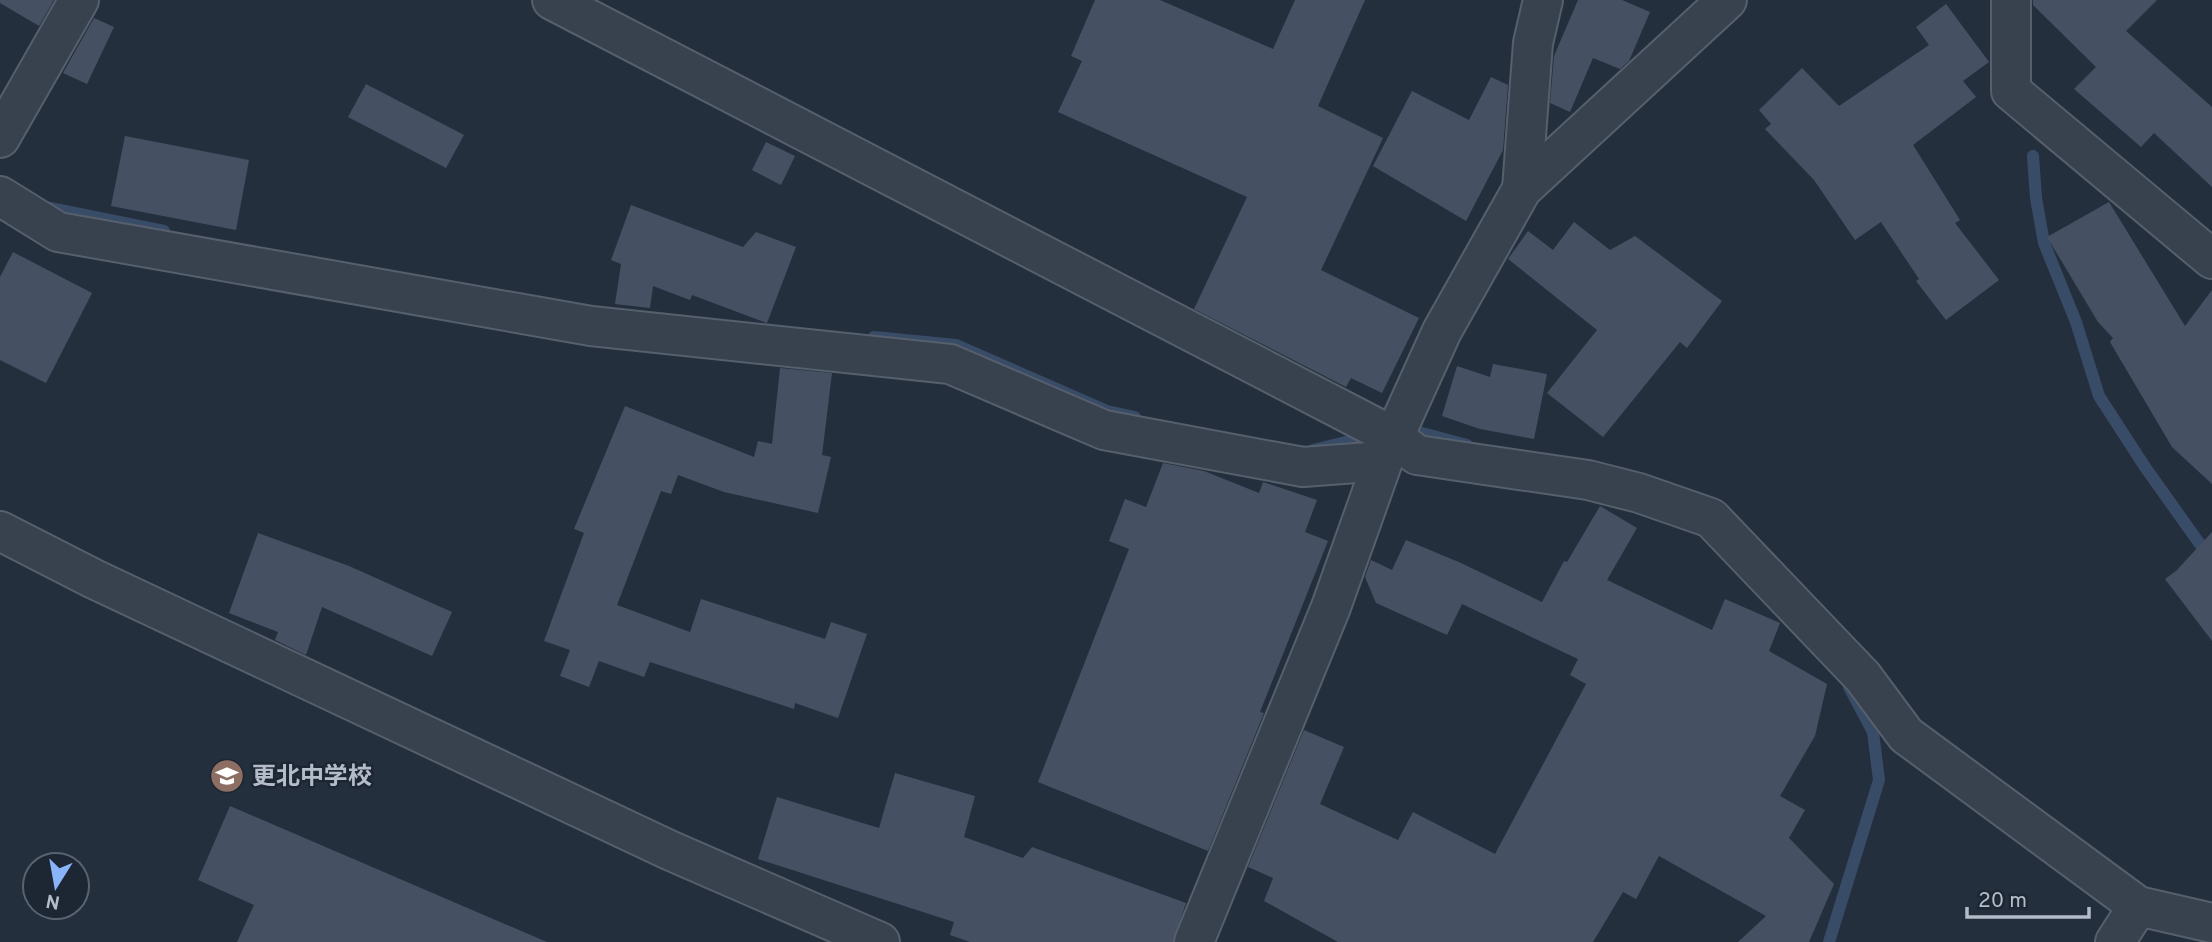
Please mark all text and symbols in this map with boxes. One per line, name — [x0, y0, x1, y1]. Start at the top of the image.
school or university icon: 更北中学校 — [208, 757, 246, 795]
place label: 更北中学校 — [252, 763, 372, 793]
north arrow — [21, 851, 91, 921]
scale bar — [1967, 876, 2090, 920]
text: N — [44, 888, 62, 914]
text: 20 m — [1978, 888, 2027, 915]

